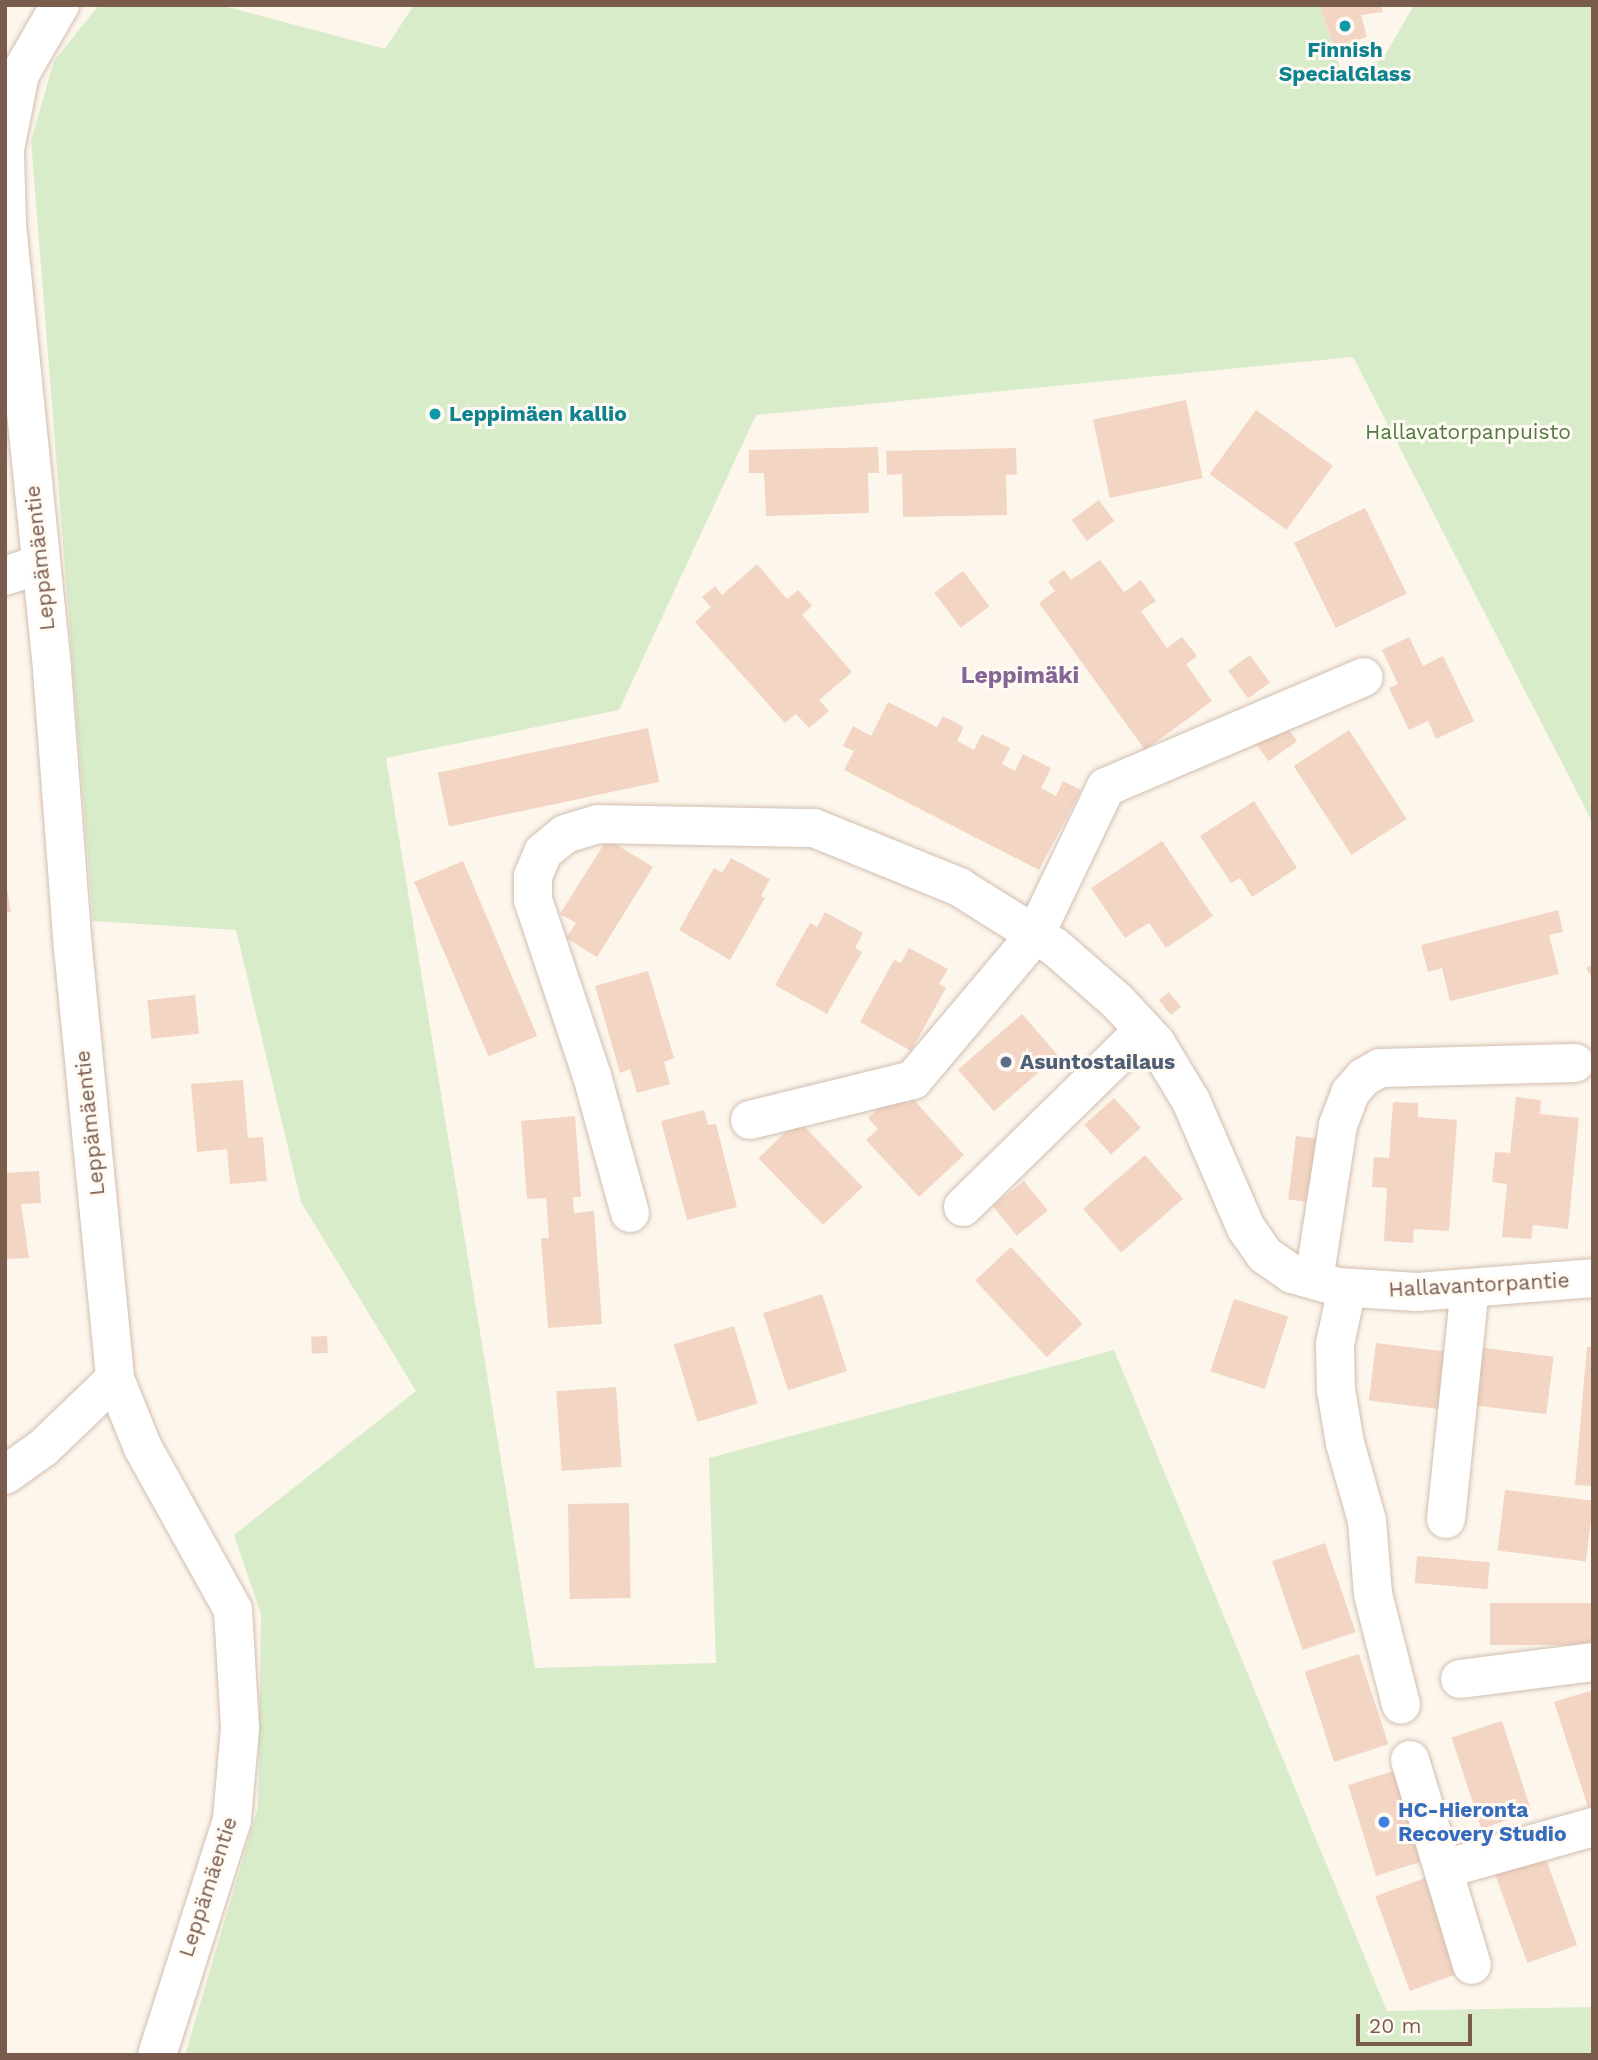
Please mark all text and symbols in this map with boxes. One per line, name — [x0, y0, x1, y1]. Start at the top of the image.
marker: Finnish SpecialGlass — [1337, 18, 1353, 34]
place label: Finnish SpecialGlass — [1279, 37, 1411, 87]
place label: Leppimäen kallio — [449, 401, 627, 427]
marker: Leppimäen kallio — [427, 406, 443, 422]
park label: Hallavatorpanpuisto — [1365, 419, 1571, 445]
street label: Leppämäentie — [20, 484, 60, 632]
district label: Leppimäki — [961, 662, 1079, 690]
street label: Leppämäentie — [70, 1049, 110, 1197]
place label: Asuntostailaus — [1020, 1049, 1175, 1075]
marker: Asuntostailaus — [998, 1054, 1014, 1070]
street label: Hallavantorpantie — [1388, 1268, 1570, 1302]
place label: HC-Hieronta Recovery Studio — [1398, 1797, 1567, 1847]
street label: Leppämäentie — [173, 1814, 243, 1960]
marker: HC-Hieronta Recovery Studio — [1376, 1814, 1392, 1830]
scale bar — [1360, 2000, 1476, 2044]
text: 20 m — [1369, 2013, 1421, 2038]

